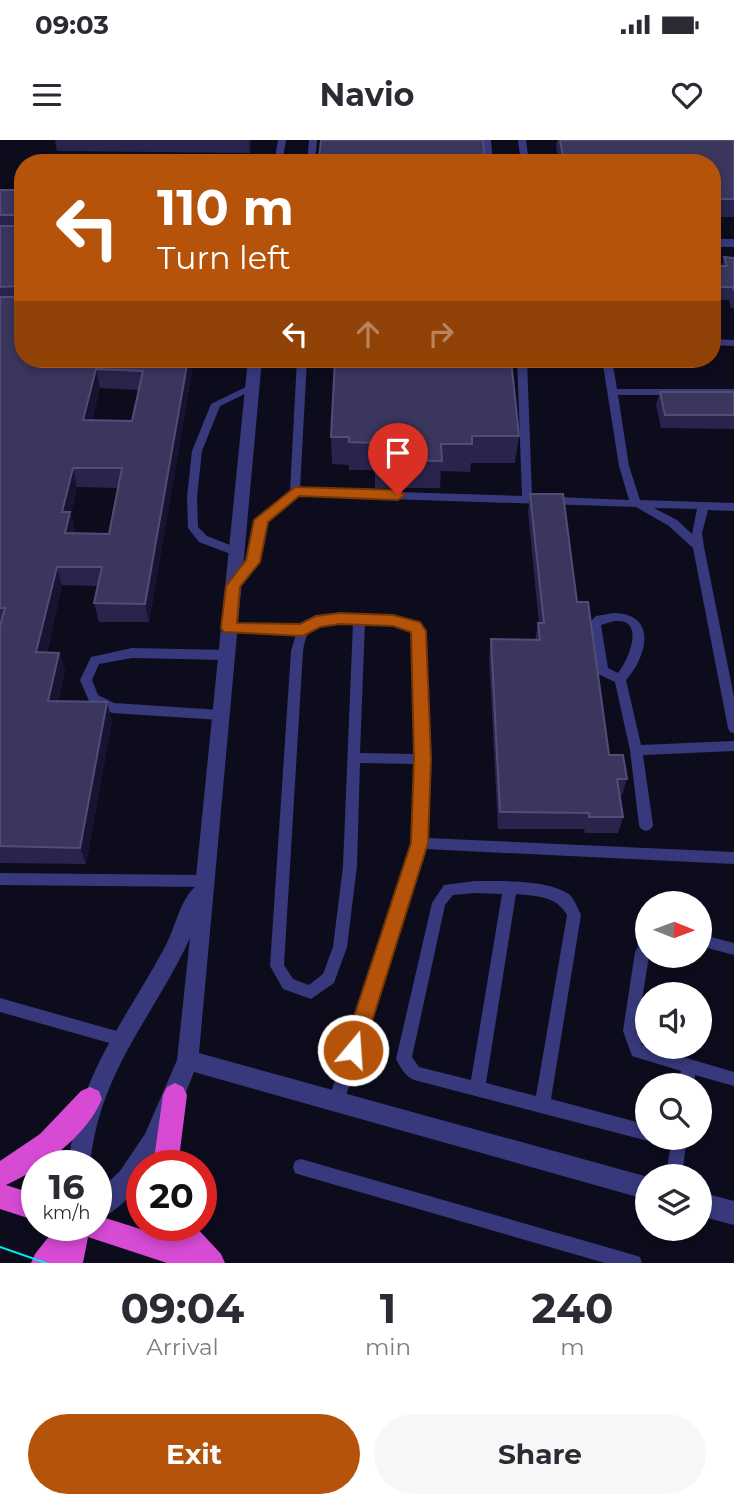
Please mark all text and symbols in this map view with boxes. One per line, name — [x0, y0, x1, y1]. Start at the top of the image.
text: 09:03 — [35, 9, 109, 41]
text: Navio — [319, 75, 415, 114]
icon: menu — [28, 76, 66, 114]
icon: heart — [668, 76, 706, 114]
text: 110 m — [157, 178, 294, 237]
icon: left — [42, 182, 133, 273]
text: Turn left — [157, 238, 291, 277]
icon: left — [276, 315, 314, 353]
icon: ahead — [349, 315, 387, 353]
icon: right — [422, 315, 460, 353]
pin — [368, 423, 428, 495]
icon: arrive — [379, 434, 417, 472]
north arrow — [635, 891, 712, 968]
map controls — [635, 891, 712, 1241]
button: sound — [635, 982, 712, 1059]
position arrow — [316, 1013, 390, 1087]
button: search — [635, 1073, 712, 1150]
speed limit sign: 20 — [126, 1150, 217, 1241]
button: layers — [635, 1164, 712, 1241]
text: 16 — [48, 1165, 85, 1208]
text: km/h — [42, 1202, 91, 1224]
text: 09:04 — [121, 1282, 244, 1334]
text: 1 — [380, 1282, 396, 1334]
text: 240 — [532, 1282, 613, 1334]
text: Arrival — [146, 1333, 219, 1361]
text: min — [365, 1333, 411, 1361]
text: m — [560, 1333, 585, 1361]
button: Exit — [28, 1414, 360, 1494]
button: Share — [374, 1414, 706, 1494]

